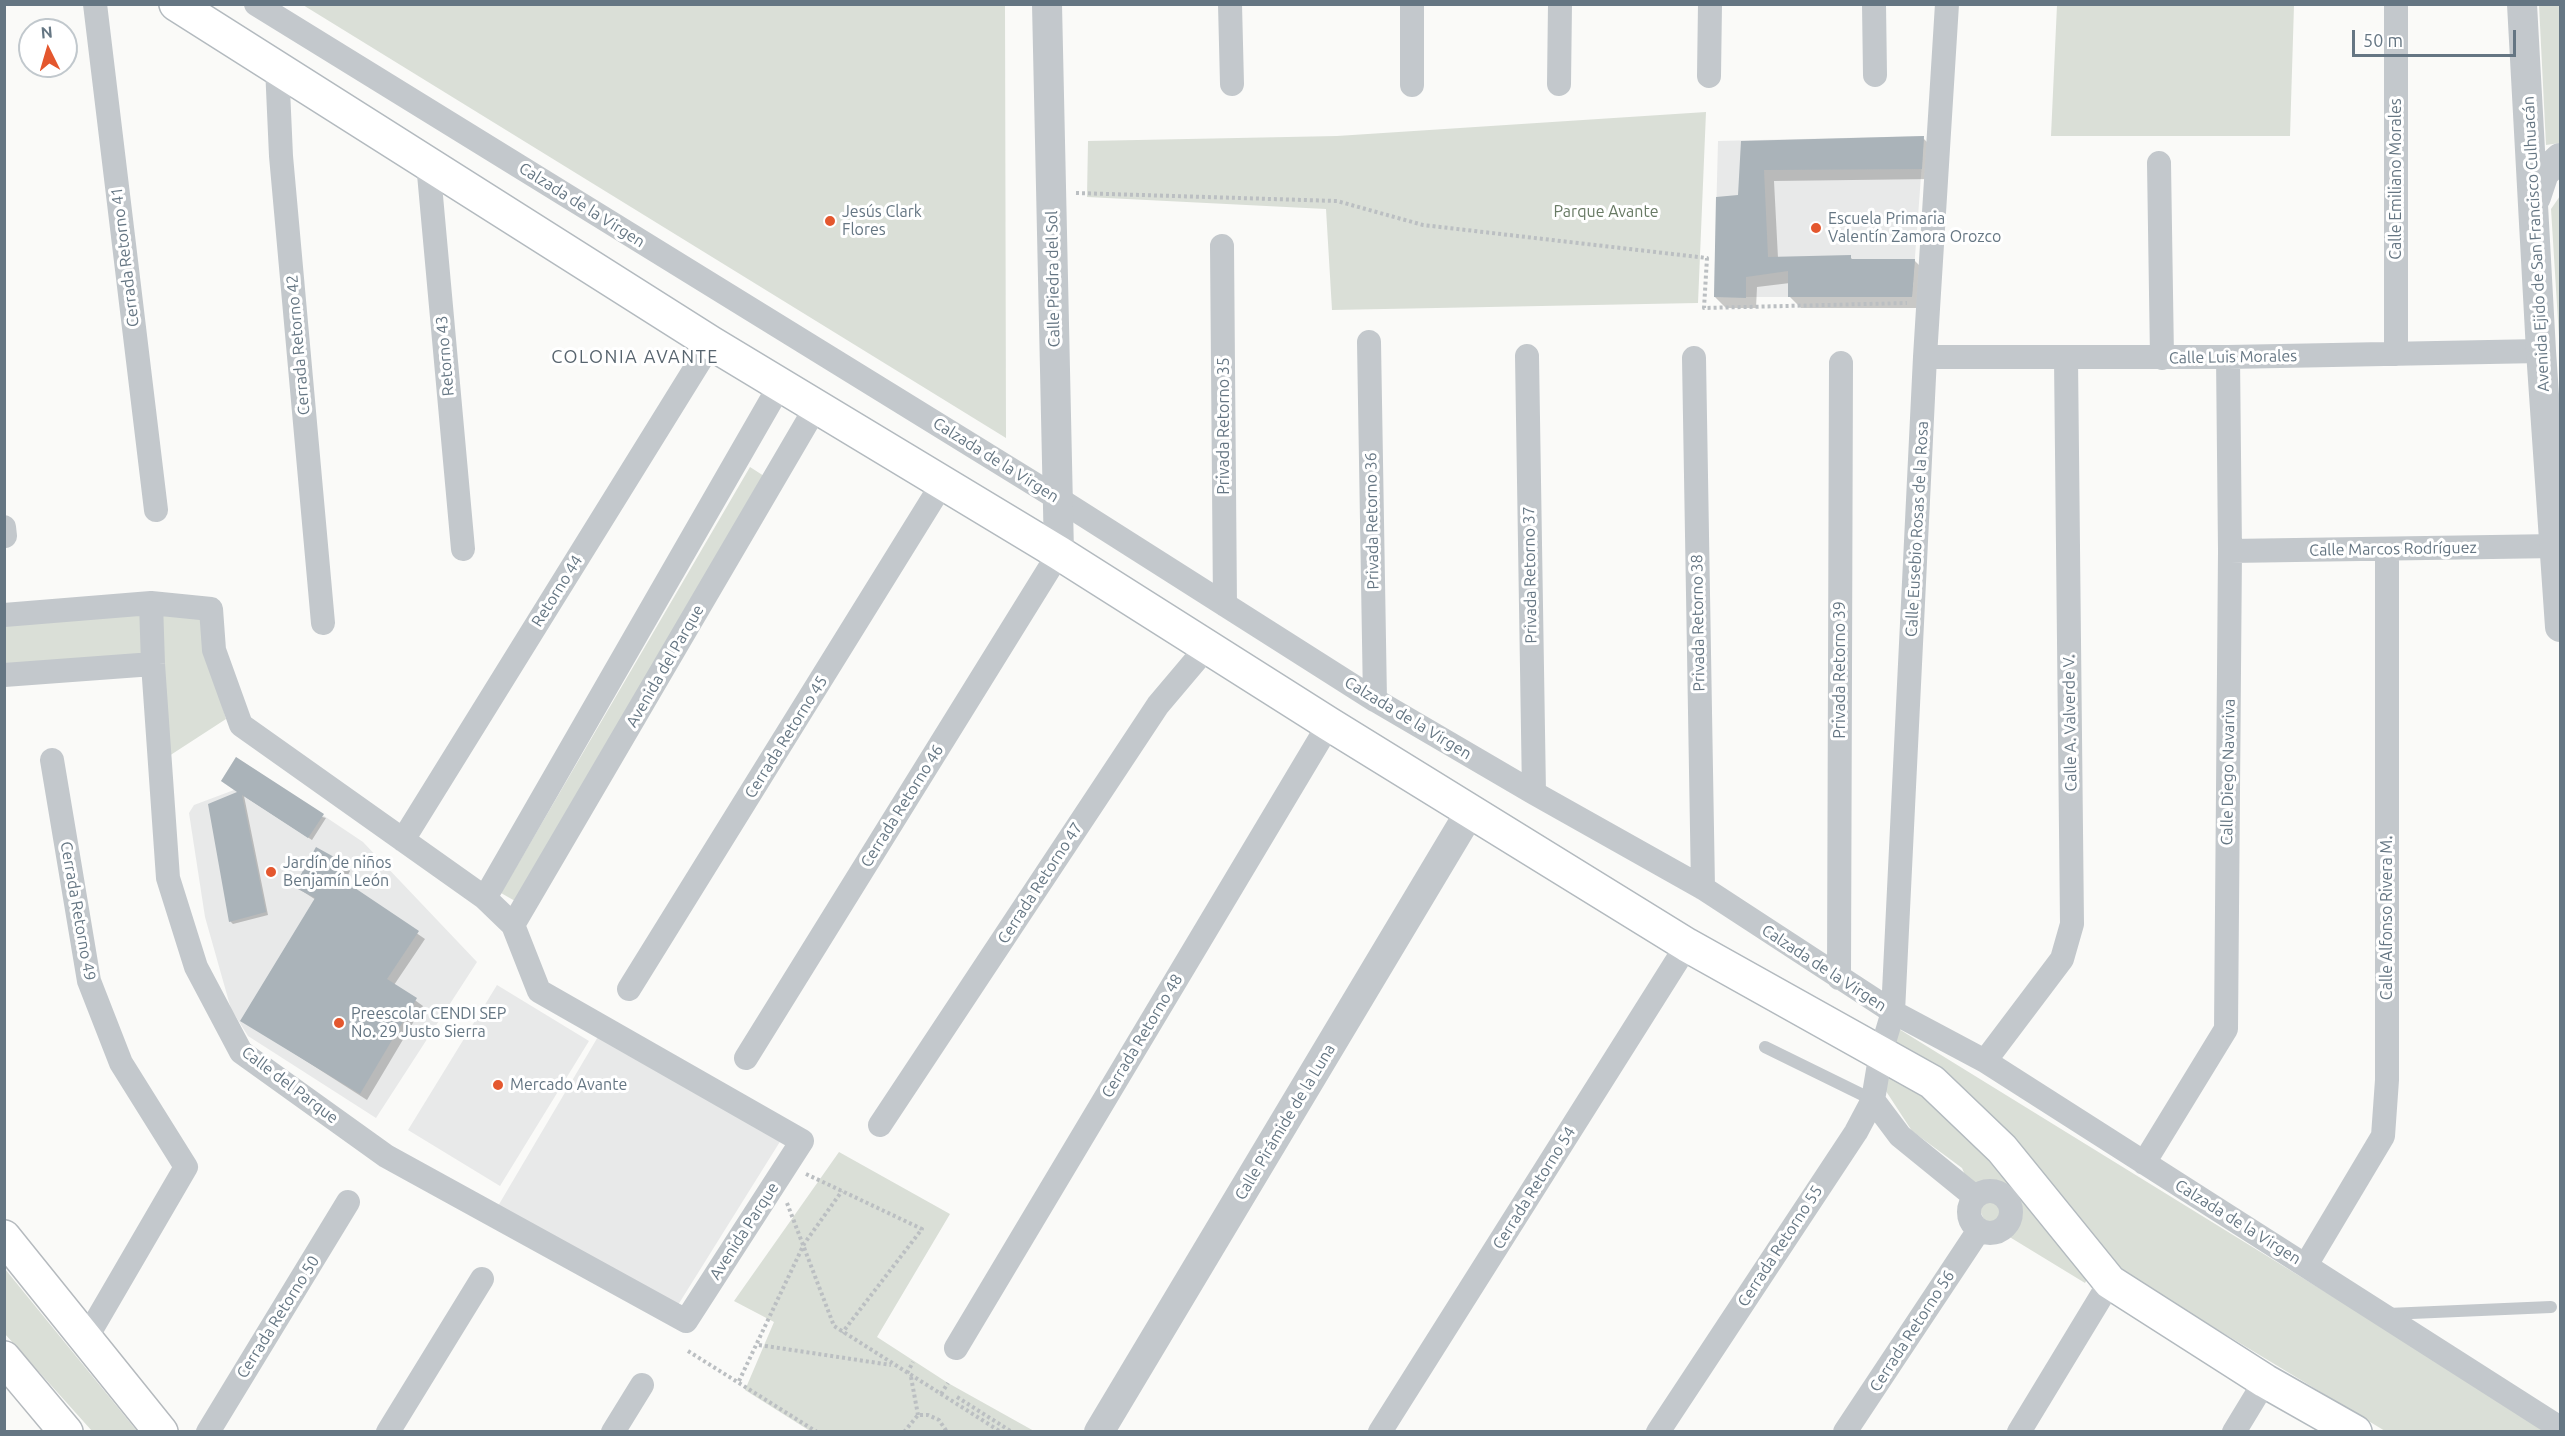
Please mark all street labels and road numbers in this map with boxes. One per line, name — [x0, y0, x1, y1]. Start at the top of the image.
street label: Avenida Ejido de San Francisco Culhuacán — [2519, 96, 2553, 392]
street label: Calle Emiliano Morales — [2386, 98, 2406, 260]
street label: Calzada de la Virgen — [516, 158, 648, 252]
street label: Cerrada Retorno 41 — [107, 186, 143, 328]
street label: Calle Piedra del Sol — [1042, 211, 1064, 347]
street label: Cerrada Retorno 42 — [282, 274, 314, 416]
street label: Retorno 43 — [432, 315, 458, 397]
street label: Calle Luis Morales — [2169, 346, 2297, 368]
street label: Privada Retorno 35 — [1214, 357, 1234, 495]
street label: Calzada de la Virgen — [930, 413, 1062, 507]
street label: Calle Eusebio Rosas de la Rosa — [1902, 420, 1932, 638]
street label: Privada Retorno 36 — [1361, 452, 1383, 590]
street label: Privada Retorno 37 — [1519, 506, 1541, 644]
street label: Calle Marcos Rodríguez — [2309, 538, 2477, 560]
street label: Retorno 44 — [527, 552, 587, 630]
street label: Privada Retorno 38 — [1687, 554, 1709, 692]
street label: Avenida del Parque — [622, 601, 708, 731]
street label: Privada Retorno 39 — [1830, 601, 1850, 739]
street label: Calle A. Valverde V. — [2059, 654, 2081, 792]
street label: Cerrada Retorno 45 — [741, 672, 831, 802]
street label: Calzada de la Virgen — [1341, 672, 1475, 764]
street label: Calle Diego Navariva — [2217, 698, 2239, 846]
street label: Cerrada Retorno 46 — [857, 741, 947, 871]
street label: Cerrada Retorno 47 — [994, 819, 1086, 947]
street label: Calle Alfonso Rivera M. — [2377, 836, 2397, 1000]
street label: Cerrada Retorno 49 — [56, 840, 100, 982]
street label: Calzada de la Virgen — [1758, 921, 1890, 1015]
street label: Cerrada Retorno 48 — [1097, 971, 1187, 1101]
street label: Calle Pirámide de la Luna — [1231, 1040, 1339, 1204]
street label: Calle del Parque — [238, 1042, 342, 1128]
street label: Cerrada Retorno 54 — [1489, 1123, 1579, 1253]
street label: Calzada de la Virgen — [2172, 1175, 2304, 1269]
street label: Avenida Parque — [705, 1179, 783, 1283]
street label: Cerrada Retorno 55 — [1734, 1182, 1826, 1310]
street label: Cerrada Retorno 50 — [233, 1252, 323, 1382]
street label: Cerrada Retorno 56 — [1866, 1267, 1958, 1395]

